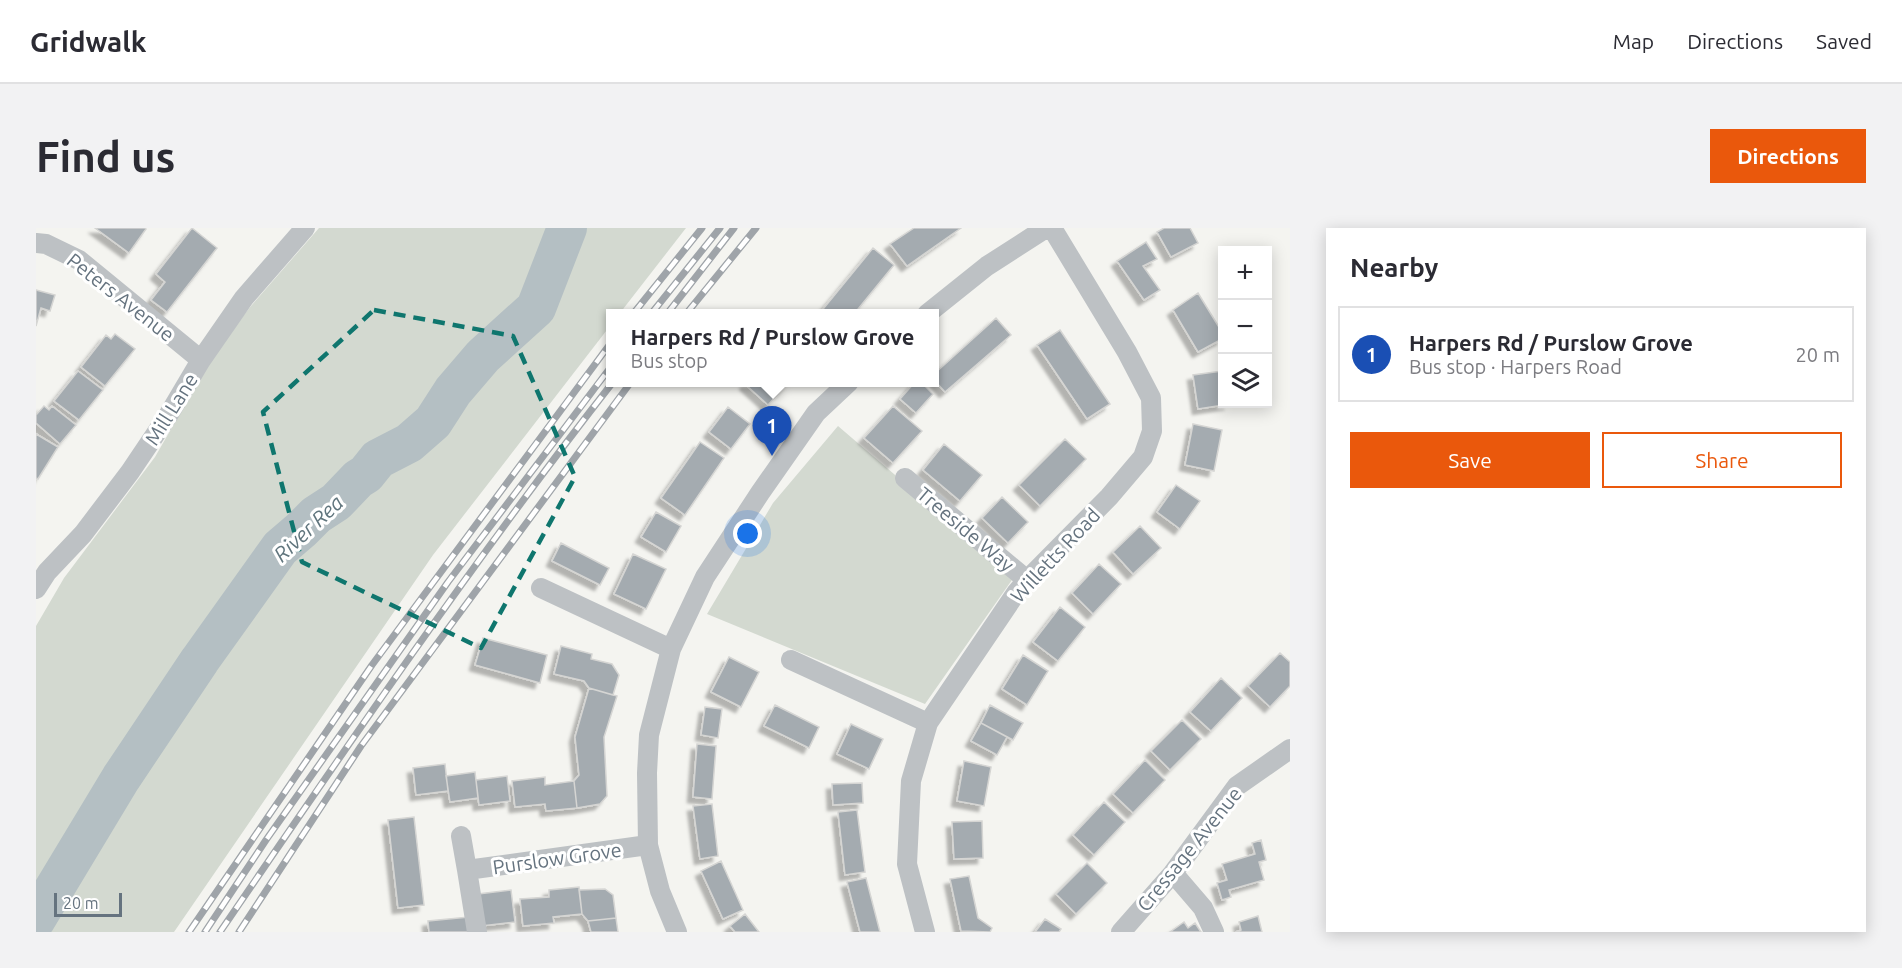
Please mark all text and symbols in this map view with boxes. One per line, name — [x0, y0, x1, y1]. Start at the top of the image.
text: Gridwalk — [30, 26, 147, 57]
text: Map — [1613, 29, 1654, 53]
text: Directions — [1687, 29, 1783, 53]
text: Saved — [1816, 29, 1872, 53]
button: Directions — [1710, 129, 1866, 183]
text: Find us — [36, 133, 175, 180]
map controls — [1218, 246, 1272, 408]
button: + — [1218, 246, 1272, 300]
street label: Peters Avenue — [63, 248, 179, 346]
text: Nearby — [1350, 253, 1438, 282]
button: − — [1218, 300, 1272, 354]
popup — [606, 309, 939, 387]
text: Harpers Rd / Purslow Grove — [631, 324, 914, 349]
text: Harpers Rd / Purslow Grove — [1409, 330, 1693, 355]
text: 1 — [1366, 343, 1377, 366]
text: 20 m — [1796, 343, 1840, 366]
text: Bus stop — [631, 349, 708, 372]
button: layers — [1218, 354, 1272, 408]
text: Bus stop · Harpers Road — [1409, 355, 1622, 378]
street label: Mill Lane — [140, 369, 202, 449]
pin: 1 — [752, 406, 792, 456]
button: Save — [1350, 432, 1590, 488]
button: Share — [1602, 432, 1842, 488]
street label: Treeside Way — [913, 482, 1019, 576]
water label: River Rea — [268, 490, 348, 566]
street label: Willetts Road — [1006, 503, 1104, 607]
your location — [733, 519, 762, 548]
street label: Cressage Avenue — [1132, 782, 1246, 916]
street label: Purslow Grove — [491, 838, 623, 878]
scale bar — [54, 890, 122, 918]
text: 20 m — [63, 894, 99, 912]

